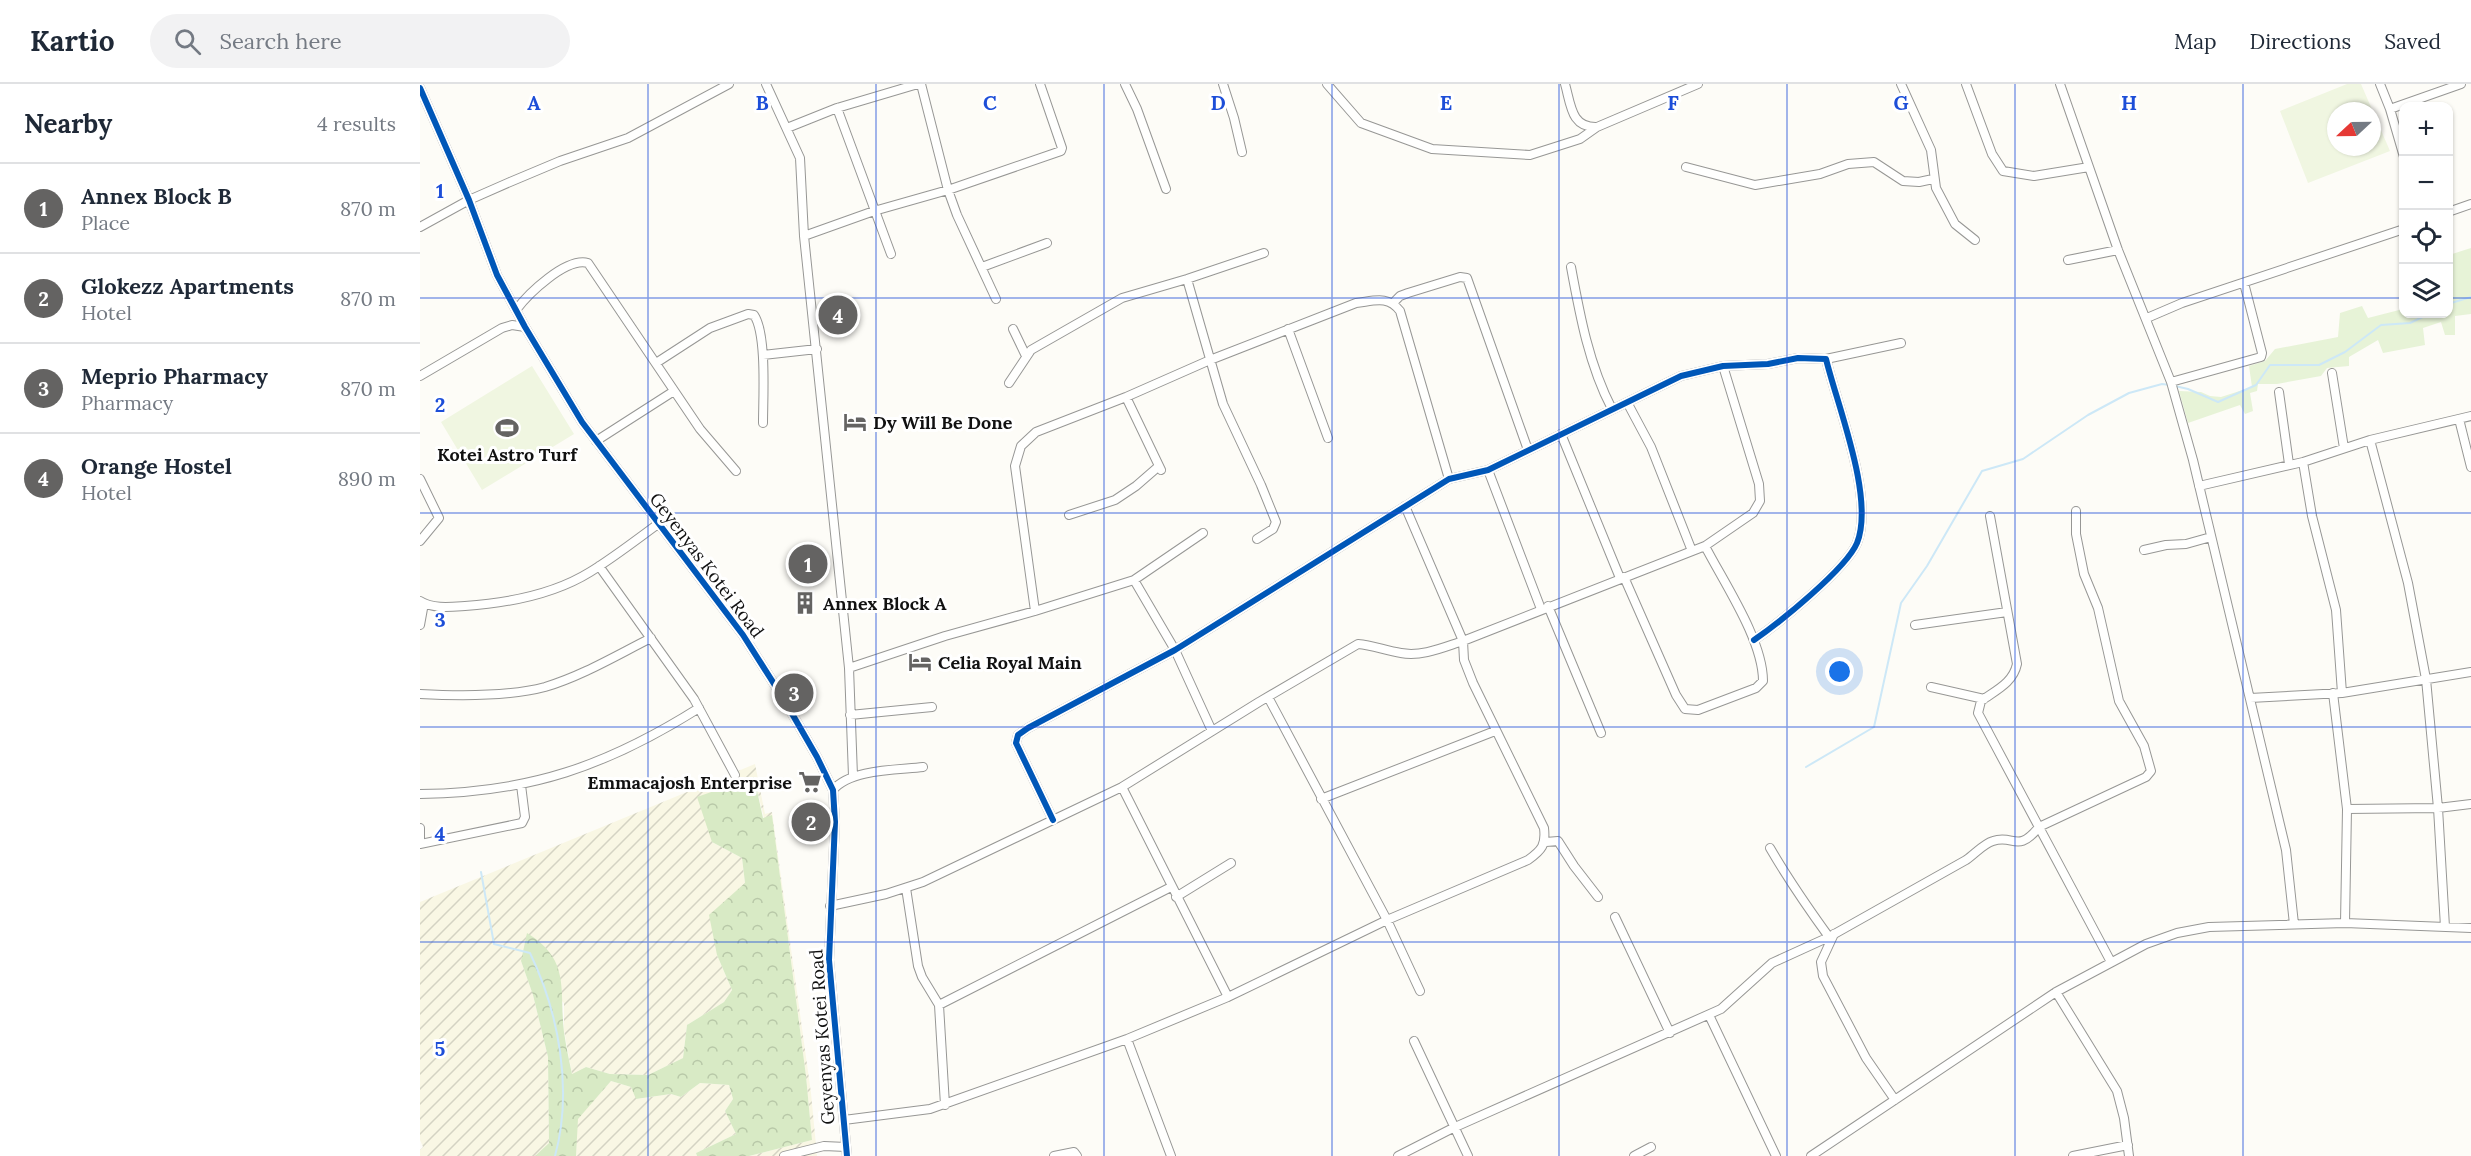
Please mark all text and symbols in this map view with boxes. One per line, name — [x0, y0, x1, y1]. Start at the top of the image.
search box — [150, 14, 570, 68]
text: Kartio — [30, 23, 114, 59]
icon: search — [171, 25, 204, 58]
text: Search here — [219, 27, 342, 55]
text: Map — [2174, 28, 2217, 55]
text: Directions — [2250, 28, 2351, 55]
text: Saved — [2384, 28, 2441, 55]
text: A — [527, 90, 541, 115]
text: B — [755, 90, 769, 115]
text: C — [983, 90, 997, 115]
text: D — [1210, 90, 1226, 115]
text: E — [1440, 90, 1452, 115]
text: F — [1667, 90, 1679, 115]
text: G — [1893, 90, 1909, 115]
text: H — [2121, 90, 2137, 115]
north arrow — [2327, 102, 2381, 156]
map controls — [2399, 102, 2453, 318]
button: + — [2399, 102, 2453, 156]
text: Nearby — [24, 107, 112, 140]
text: 4 results — [317, 111, 396, 136]
button: − — [2399, 156, 2453, 210]
text: 1 — [436, 178, 444, 203]
text: Annex Block B — [81, 182, 232, 210]
text: 1 — [39, 196, 48, 221]
text: 870 m — [340, 196, 396, 221]
text: Place — [81, 210, 130, 235]
button: locate — [2399, 210, 2453, 264]
button: layers — [2399, 264, 2453, 318]
text: Glokezz Apartments — [81, 272, 294, 300]
text: 2 — [38, 286, 49, 311]
text: 870 m — [340, 286, 396, 311]
pin: 4 — [818, 292, 858, 338]
text: Hotel — [81, 300, 132, 325]
text: Meprio Pharmacy — [81, 362, 268, 390]
text: 3 — [38, 376, 49, 401]
text: 870 m — [340, 376, 396, 401]
text: Pharmacy — [81, 390, 173, 415]
text: 2 — [435, 392, 445, 417]
hotel icon: Dy Will Be Done — [842, 409, 868, 435]
place label: Dy Will Be Done — [873, 411, 1013, 434]
sports icon: Kotei Astro Turf — [494, 415, 520, 441]
place label: Kotei Astro Turf — [437, 443, 578, 466]
text: Orange Hostel — [81, 452, 232, 480]
text: 4 — [38, 466, 49, 491]
text: 890 m — [338, 466, 396, 491]
text: Hotel — [81, 480, 132, 505]
street label: Geyenyas Kotei Road — [645, 488, 769, 642]
pin: 1 — [788, 542, 828, 586]
building icon: Annex Block A — [792, 590, 818, 616]
place label: Annex Block A — [823, 592, 946, 615]
text: 3 — [434, 607, 446, 632]
hotel icon: Celia Royal Main — [907, 649, 933, 675]
place label: Celia Royal Main — [938, 651, 1082, 674]
your location — [1825, 657, 1854, 686]
pin: 3 — [774, 670, 814, 716]
supermarket icon: Emmacajosh Enterprise — [797, 769, 823, 795]
place label: Emmacajosh Enterprise — [587, 771, 792, 794]
pin: 2 — [792, 800, 830, 844]
text: 4 — [435, 821, 446, 846]
street label: Geyenyas Kotei Road — [804, 948, 840, 1126]
text: 5 — [435, 1036, 446, 1061]

